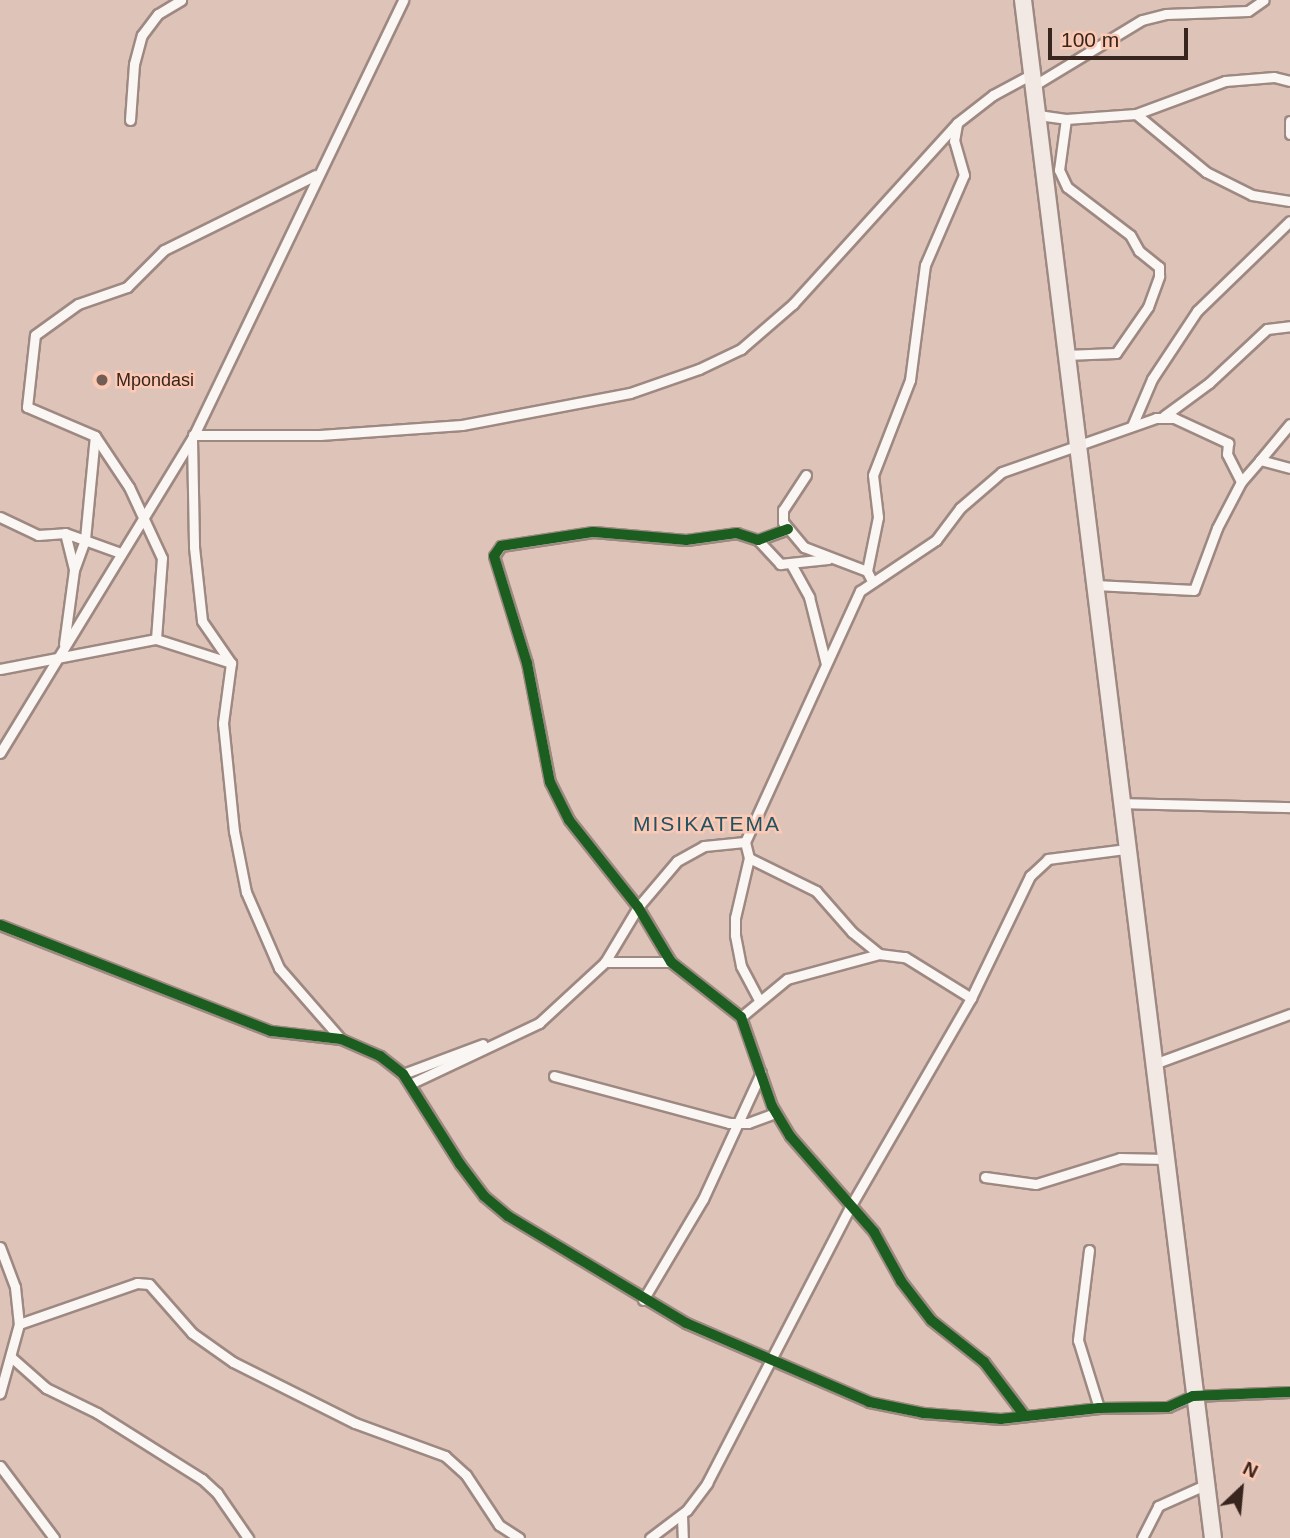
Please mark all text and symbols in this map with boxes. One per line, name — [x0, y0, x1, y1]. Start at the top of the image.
scale bar — [1052, 14, 1192, 58]
text: 100 m — [1061, 28, 1119, 51]
place label: Mpondasi — [116, 369, 194, 391]
marker: Mpondasi — [94, 372, 110, 388]
district label: MISIKATEMA — [634, 811, 780, 837]
north arrow — [1206, 1454, 1276, 1524]
text: N — [1240, 1457, 1261, 1482]

